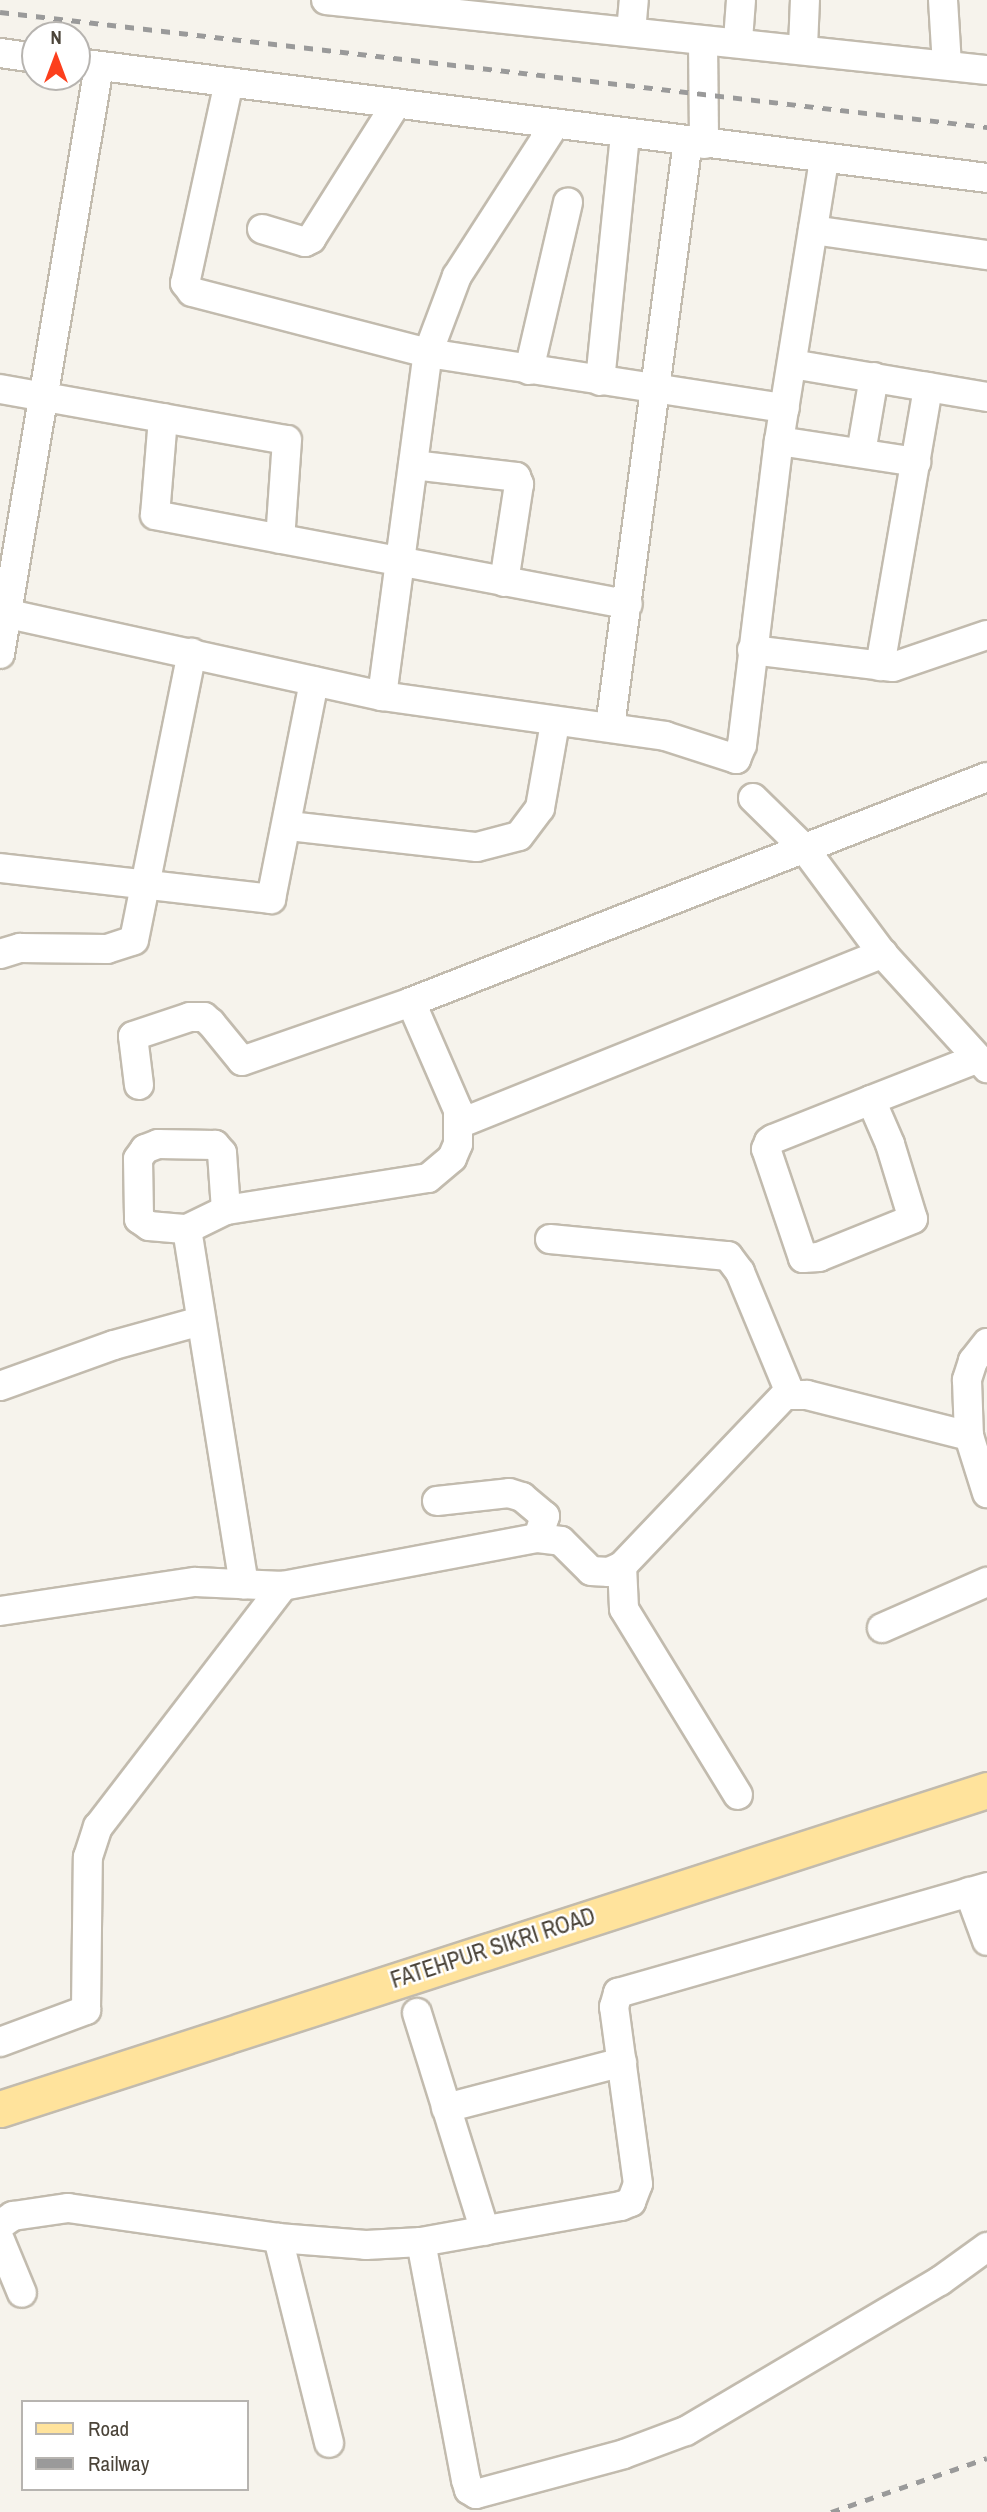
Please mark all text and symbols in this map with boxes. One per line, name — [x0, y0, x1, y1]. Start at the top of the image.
north arrow — [21, 21, 91, 91]
text: N — [50, 24, 62, 50]
street label: FATEHPUR SIKRI ROAD — [387, 1902, 599, 1994]
legend — [21, 2400, 248, 2491]
text: Road — [88, 2414, 129, 2443]
text: Railway — [88, 2449, 149, 2478]

